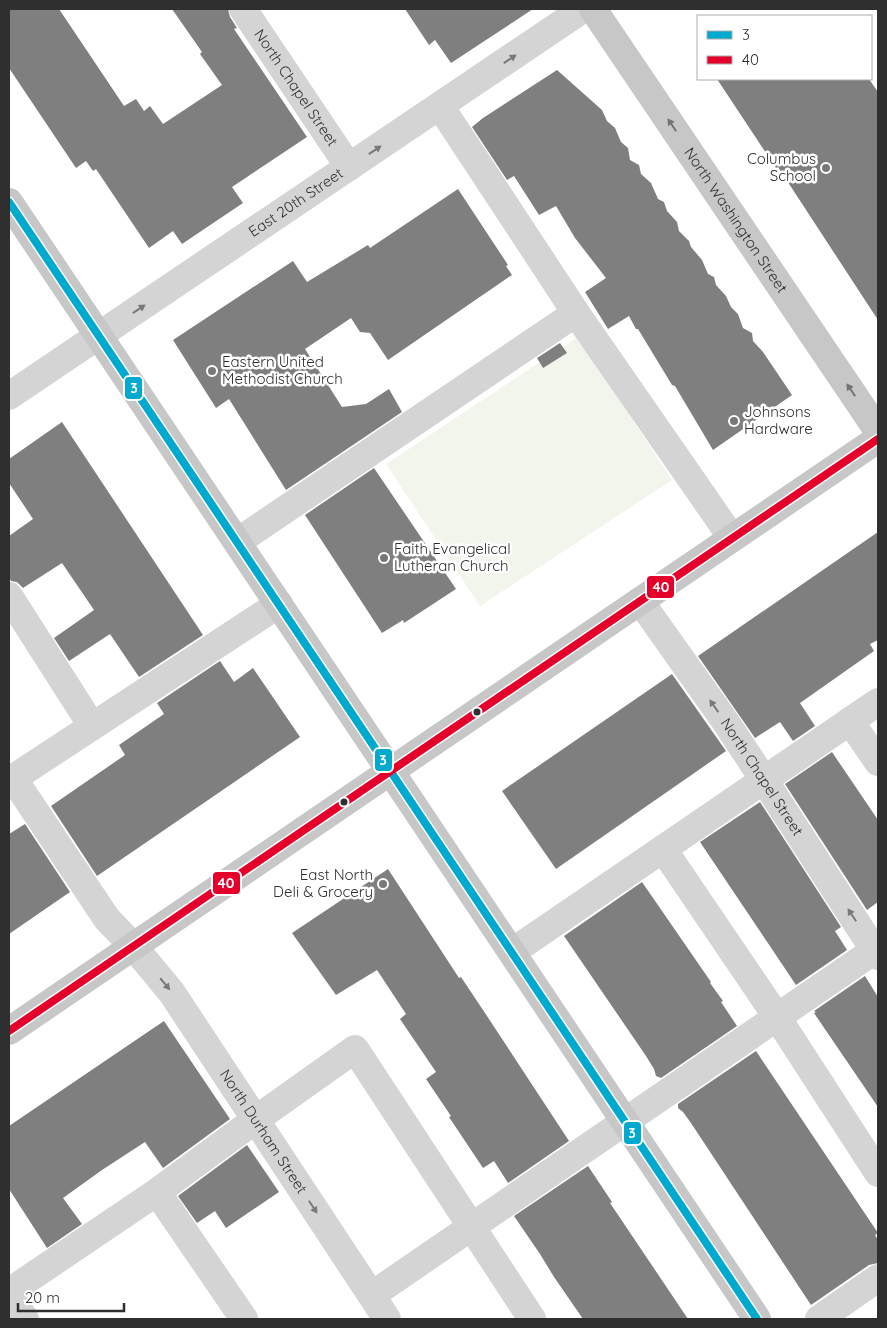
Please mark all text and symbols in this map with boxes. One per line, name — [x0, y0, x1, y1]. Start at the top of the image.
legend — [697, 15, 872, 80]
street label: North Chapel Street — [250, 25, 342, 150]
text: 3 — [742, 25, 750, 44]
text: 40 — [742, 50, 759, 69]
one-way arrow — [503, 54, 516, 64]
one-way arrow — [667, 118, 677, 132]
street label: North Washington Street — [680, 144, 792, 297]
one-way arrow — [368, 145, 382, 155]
place label: Columbus School — [747, 149, 816, 185]
marker: Columbus School — [820, 162, 832, 174]
street label: East 20th Street — [245, 164, 346, 241]
one-way arrow — [132, 304, 146, 314]
place label: Eastern United Methodist Church — [222, 352, 343, 388]
marker: Eastern United Methodist Church — [206, 365, 218, 377]
line badge: 3 — [124, 376, 143, 400]
text: 3 — [130, 379, 138, 397]
one-way arrow — [846, 384, 856, 397]
place label: Johnsons Hardware — [744, 402, 813, 438]
marker: Johnsons Hardware — [728, 415, 740, 427]
place label: Faith Evangelical Lutheran Church — [394, 539, 511, 575]
marker: Faith Evangelical Lutheran Church — [378, 552, 390, 564]
line badge: 40 — [646, 575, 675, 599]
text: 40 — [653, 578, 670, 596]
one-way arrow — [709, 699, 719, 713]
unlabelled marker — [472, 707, 482, 717]
street label: North Chapel Street — [717, 714, 808, 839]
line badge: 3 — [374, 748, 393, 772]
text: 3 — [379, 751, 387, 769]
unlabelled marker — [339, 797, 349, 807]
place label: East North Deli & Grocery — [273, 865, 373, 901]
line badge: 40 — [212, 871, 241, 895]
text: 40 — [218, 874, 235, 892]
marker: East North Deli & Grocery — [377, 878, 389, 890]
one-way arrow — [847, 908, 856, 921]
one-way arrow — [159, 978, 171, 990]
street label: North Durham Street — [216, 1065, 312, 1197]
line badge: 3 — [623, 1121, 642, 1145]
text: 3 — [628, 1124, 636, 1142]
one-way arrow — [308, 1200, 318, 1214]
scale bar — [18, 1280, 124, 1312]
text: 20 m — [25, 1288, 60, 1307]

